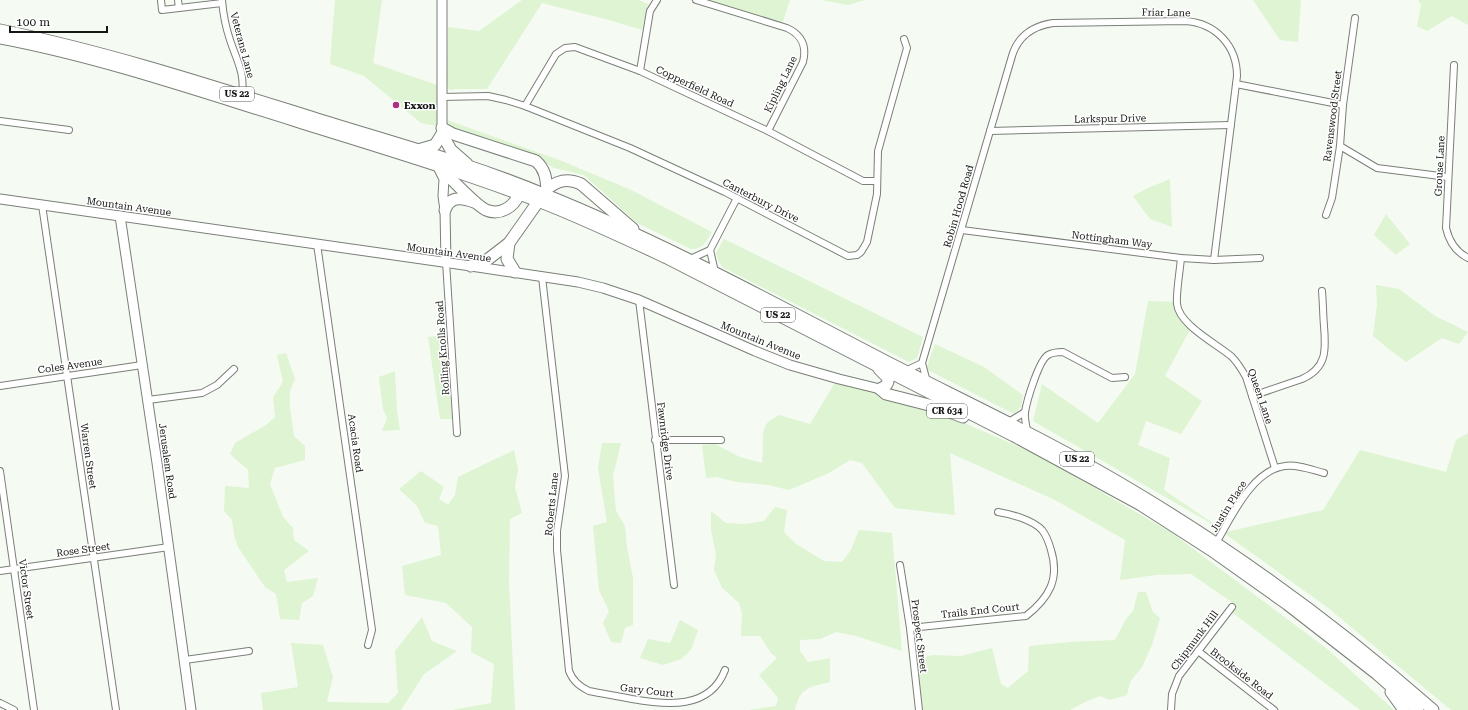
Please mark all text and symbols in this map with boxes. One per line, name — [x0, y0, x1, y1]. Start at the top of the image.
street label: Friar Lane — [1141, 7, 1191, 18]
scale bar — [10, 8, 107, 34]
street label: Veterans Lane — [228, 11, 257, 80]
text: 100 m — [16, 15, 50, 29]
street label: Kipling Lane — [762, 54, 799, 114]
street label: Copperfield Road — [654, 64, 736, 110]
street label: Ravenswood Street — [1321, 69, 1344, 163]
road number: US 22 — [220, 87, 254, 101]
marker: Exxon — [391, 100, 401, 110]
place label: Exxon — [404, 100, 436, 111]
street label: Larkspur Drive — [1074, 112, 1147, 125]
street label: Grouse Lane — [1432, 135, 1447, 197]
street label: Robin Hood Road — [941, 163, 976, 249]
street label: Canterbury Drive — [721, 177, 801, 225]
street label: Mountain Avenue — [86, 195, 172, 218]
street label: Nottingham Way — [1071, 229, 1153, 250]
street label: Mountain Avenue — [406, 241, 492, 264]
street label: Rolling Knolls Road — [434, 300, 451, 396]
road number: US 22 — [761, 308, 795, 322]
street label: Mountain Avenue — [719, 319, 803, 362]
street label: Coles Avenue — [37, 355, 104, 375]
street label: Queen Lane — [1246, 367, 1275, 426]
street label: Fawnridge Drive — [655, 401, 676, 481]
road number: CR 634 — [927, 404, 967, 418]
street label: Acacia Road — [346, 413, 365, 474]
street label: Warren Street — [78, 422, 99, 490]
street label: Jerusalem Road — [157, 423, 178, 500]
road number: US 22 — [1060, 452, 1094, 466]
street label: Roberts Lane — [543, 471, 560, 536]
street label: Justin Place — [1208, 478, 1249, 534]
street label: Rose Street — [55, 540, 111, 559]
street label: Victor Street — [17, 558, 36, 620]
street label: Prospect Street — [910, 599, 929, 674]
street label: Trails End Court — [940, 601, 1020, 620]
street label: Chipmunk Hill — [1168, 608, 1220, 672]
street label: Brookside Road — [1208, 646, 1276, 702]
street label: Gary Court — [620, 682, 675, 699]

